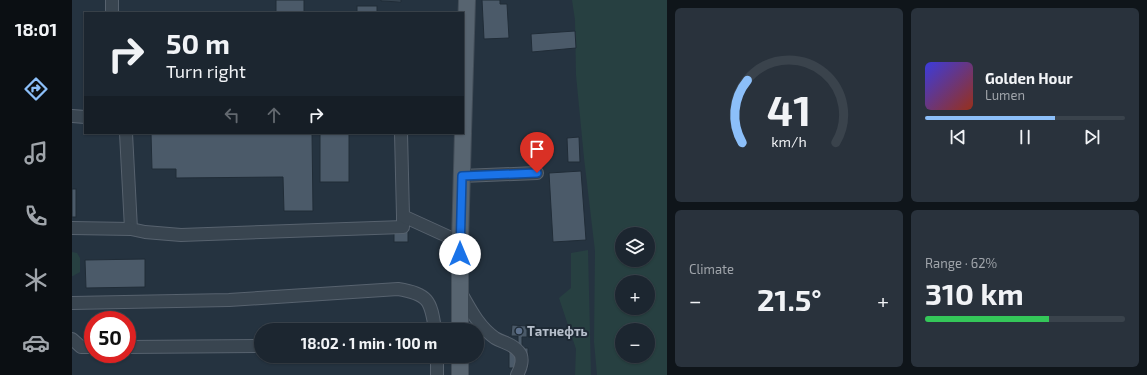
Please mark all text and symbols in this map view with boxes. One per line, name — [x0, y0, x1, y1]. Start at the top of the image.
text: 18:01 — [15, 18, 57, 40]
text: 50 m — [166, 26, 230, 60]
icon: right — [100, 28, 152, 80]
text: Turn right — [166, 60, 246, 82]
text: Golden Hour — [985, 69, 1073, 87]
icon: directions — [22, 75, 50, 103]
text: 41 — [767, 84, 811, 134]
text: Lumen — [985, 87, 1025, 103]
icon: left — [221, 104, 243, 126]
icon: ahead — [263, 104, 285, 126]
icon: right — [305, 104, 327, 126]
icon: previous — [947, 126, 969, 148]
icon: pause — [1014, 126, 1036, 148]
icon: next — [1081, 126, 1103, 148]
pin — [520, 132, 554, 173]
text: km/h — [771, 133, 807, 150]
icon: arrive — [526, 138, 548, 160]
icon: music — [22, 139, 50, 167]
icon: phone — [22, 202, 50, 230]
map controls — [615, 227, 655, 363]
button: layers — [615, 227, 655, 267]
position arrow — [439, 233, 481, 275]
text: Range · 62% — [925, 255, 997, 271]
text: Climate — [689, 261, 734, 277]
icon: climate — [22, 266, 50, 294]
button: + — [615, 275, 655, 315]
text: 310 km — [925, 275, 1024, 311]
text: 21.5° — [757, 281, 822, 317]
text: − — [689, 287, 702, 313]
text: + — [877, 287, 889, 313]
speed limit sign: 50 — [84, 311, 136, 363]
place label: Татнефть — [527, 323, 588, 339]
button: − — [615, 323, 655, 363]
marker: Татнефть — [514, 326, 524, 336]
icon: car — [22, 329, 50, 357]
text: 18:02 · 1 min · 100 m — [301, 334, 437, 352]

